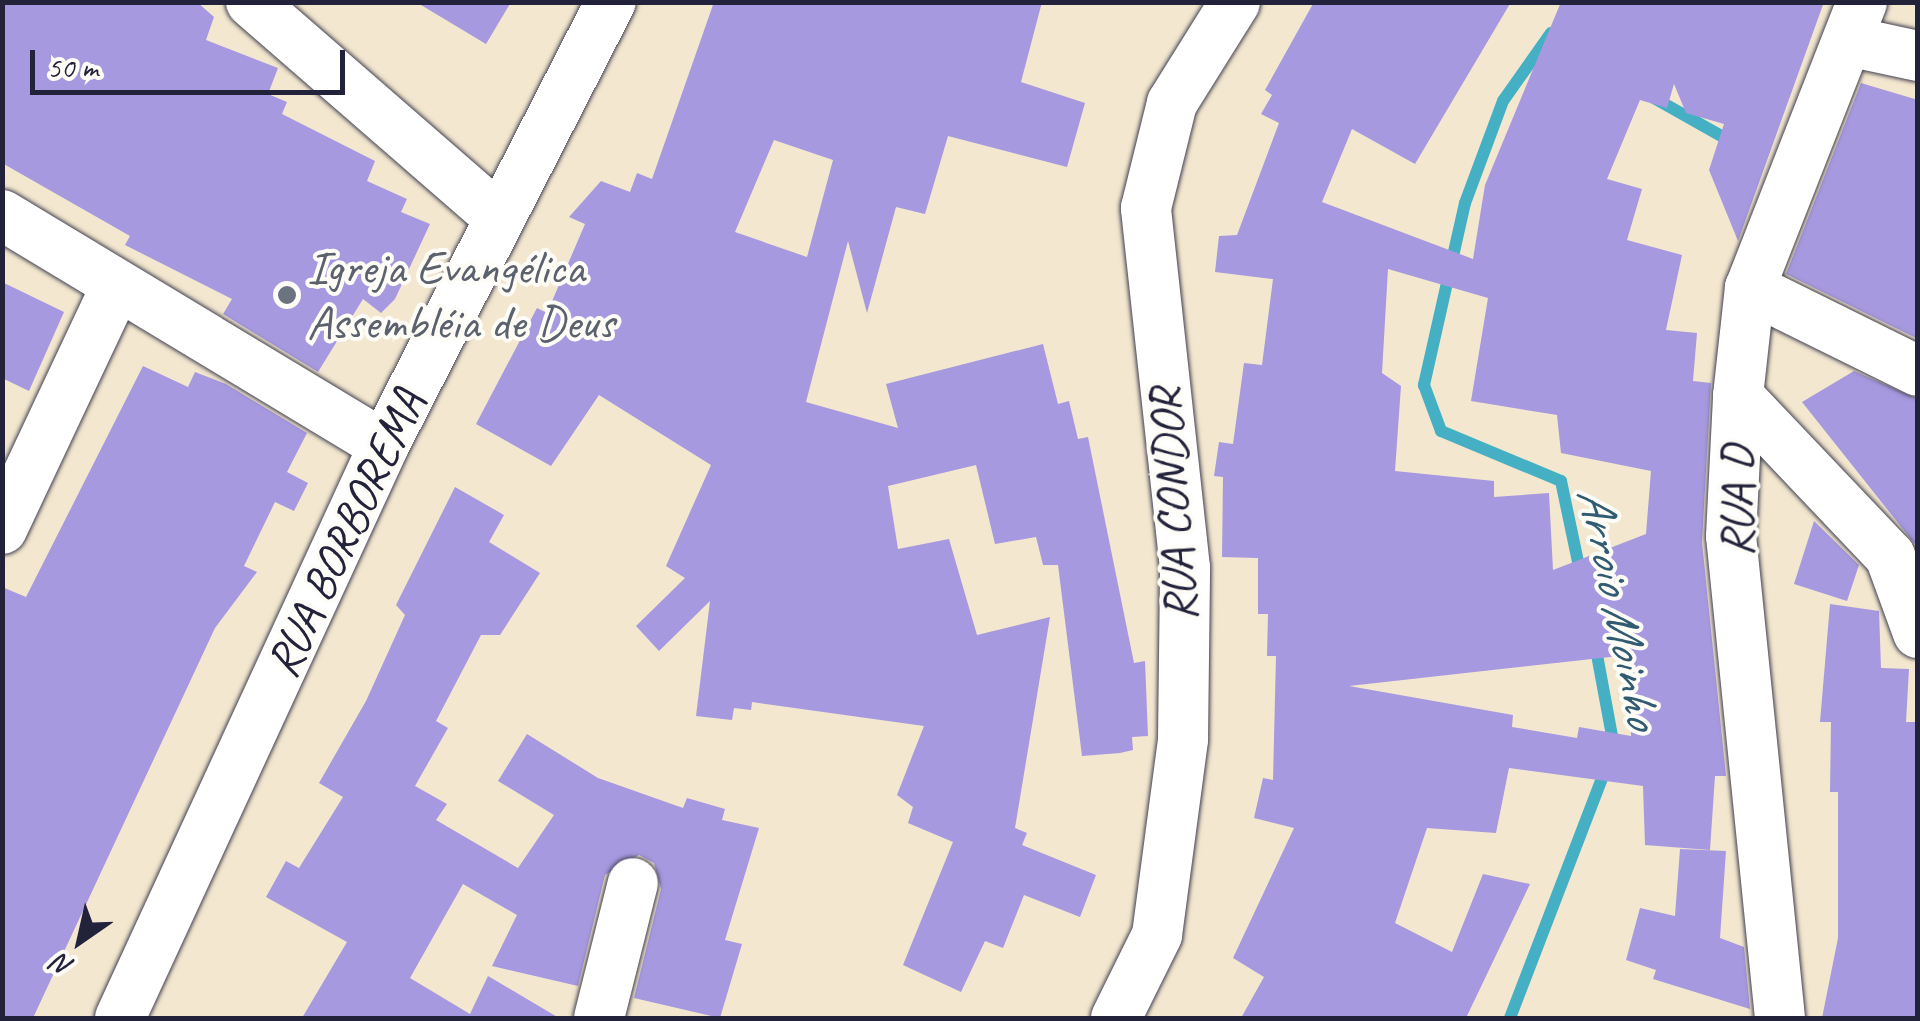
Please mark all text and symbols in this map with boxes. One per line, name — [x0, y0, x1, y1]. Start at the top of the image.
scale bar — [35, 30, 350, 92]
text: 50 m — [47, 48, 98, 86]
place label: Igreja Evangélica Assembléia de Deus — [307, 238, 614, 351]
marker: Igreja Evangélica Assembléia de Deus — [276, 284, 298, 306]
street label: RUA BORBOREMA — [253, 379, 437, 687]
street label: RUA CONDOR — [1136, 386, 1210, 624]
street label: RUA D — [1708, 445, 1766, 557]
water label: Arroio Moinho — [1564, 482, 1674, 732]
north arrow — [30, 891, 130, 991]
text: N — [46, 947, 80, 986]

